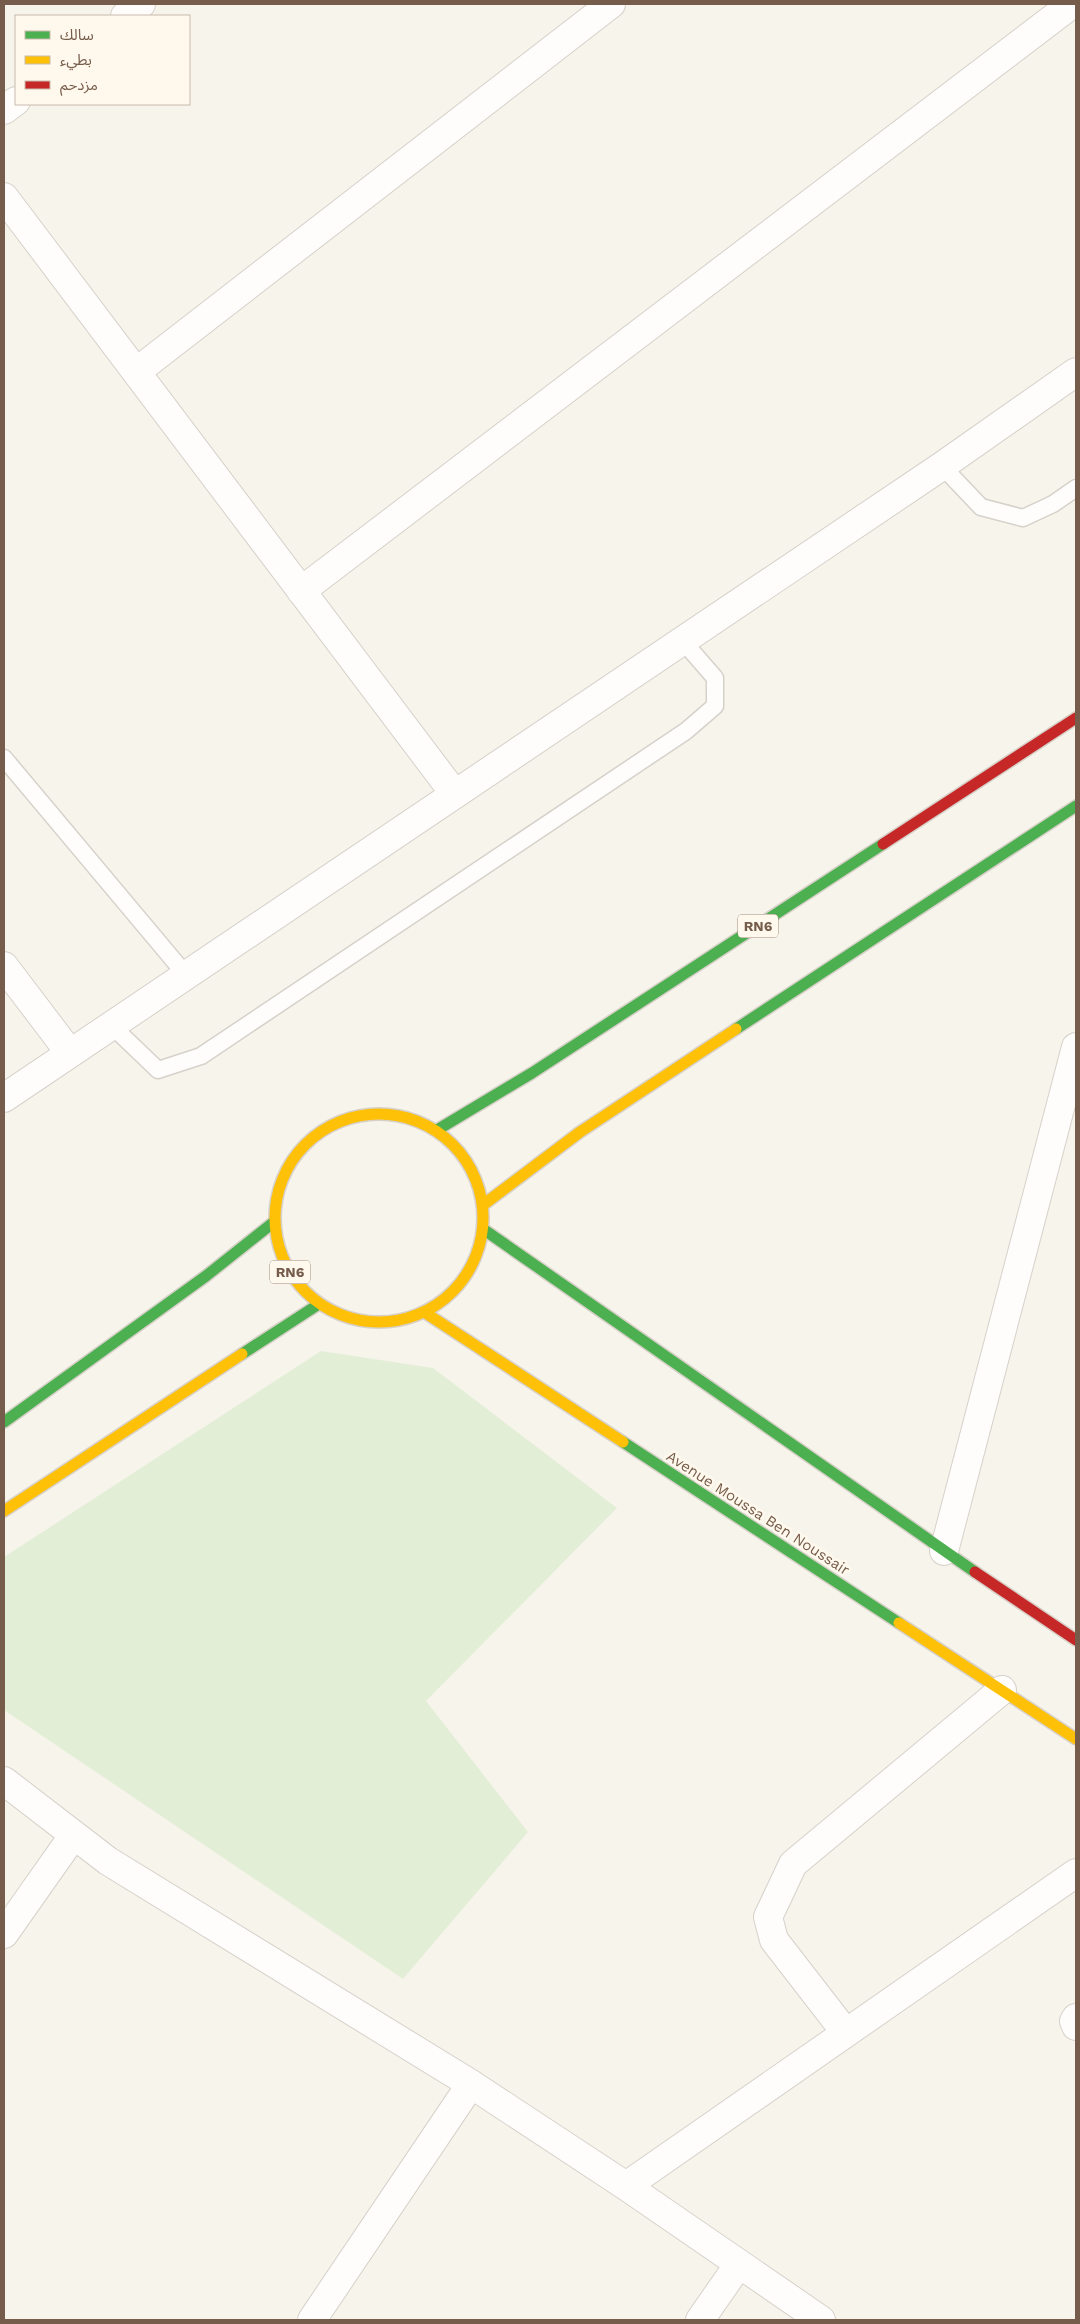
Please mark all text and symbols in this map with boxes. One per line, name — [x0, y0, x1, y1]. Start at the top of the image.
legend — [15, 15, 190, 105]
text: سالك — [60, 26, 94, 44]
text: بطيء — [60, 51, 92, 71]
text: مزدحم — [60, 76, 98, 96]
road number: RN6 — [738, 914, 778, 938]
road number: RN6 — [270, 1260, 310, 1284]
street label: Avenue Moussa Ben Noussair — [663, 1447, 853, 1579]

